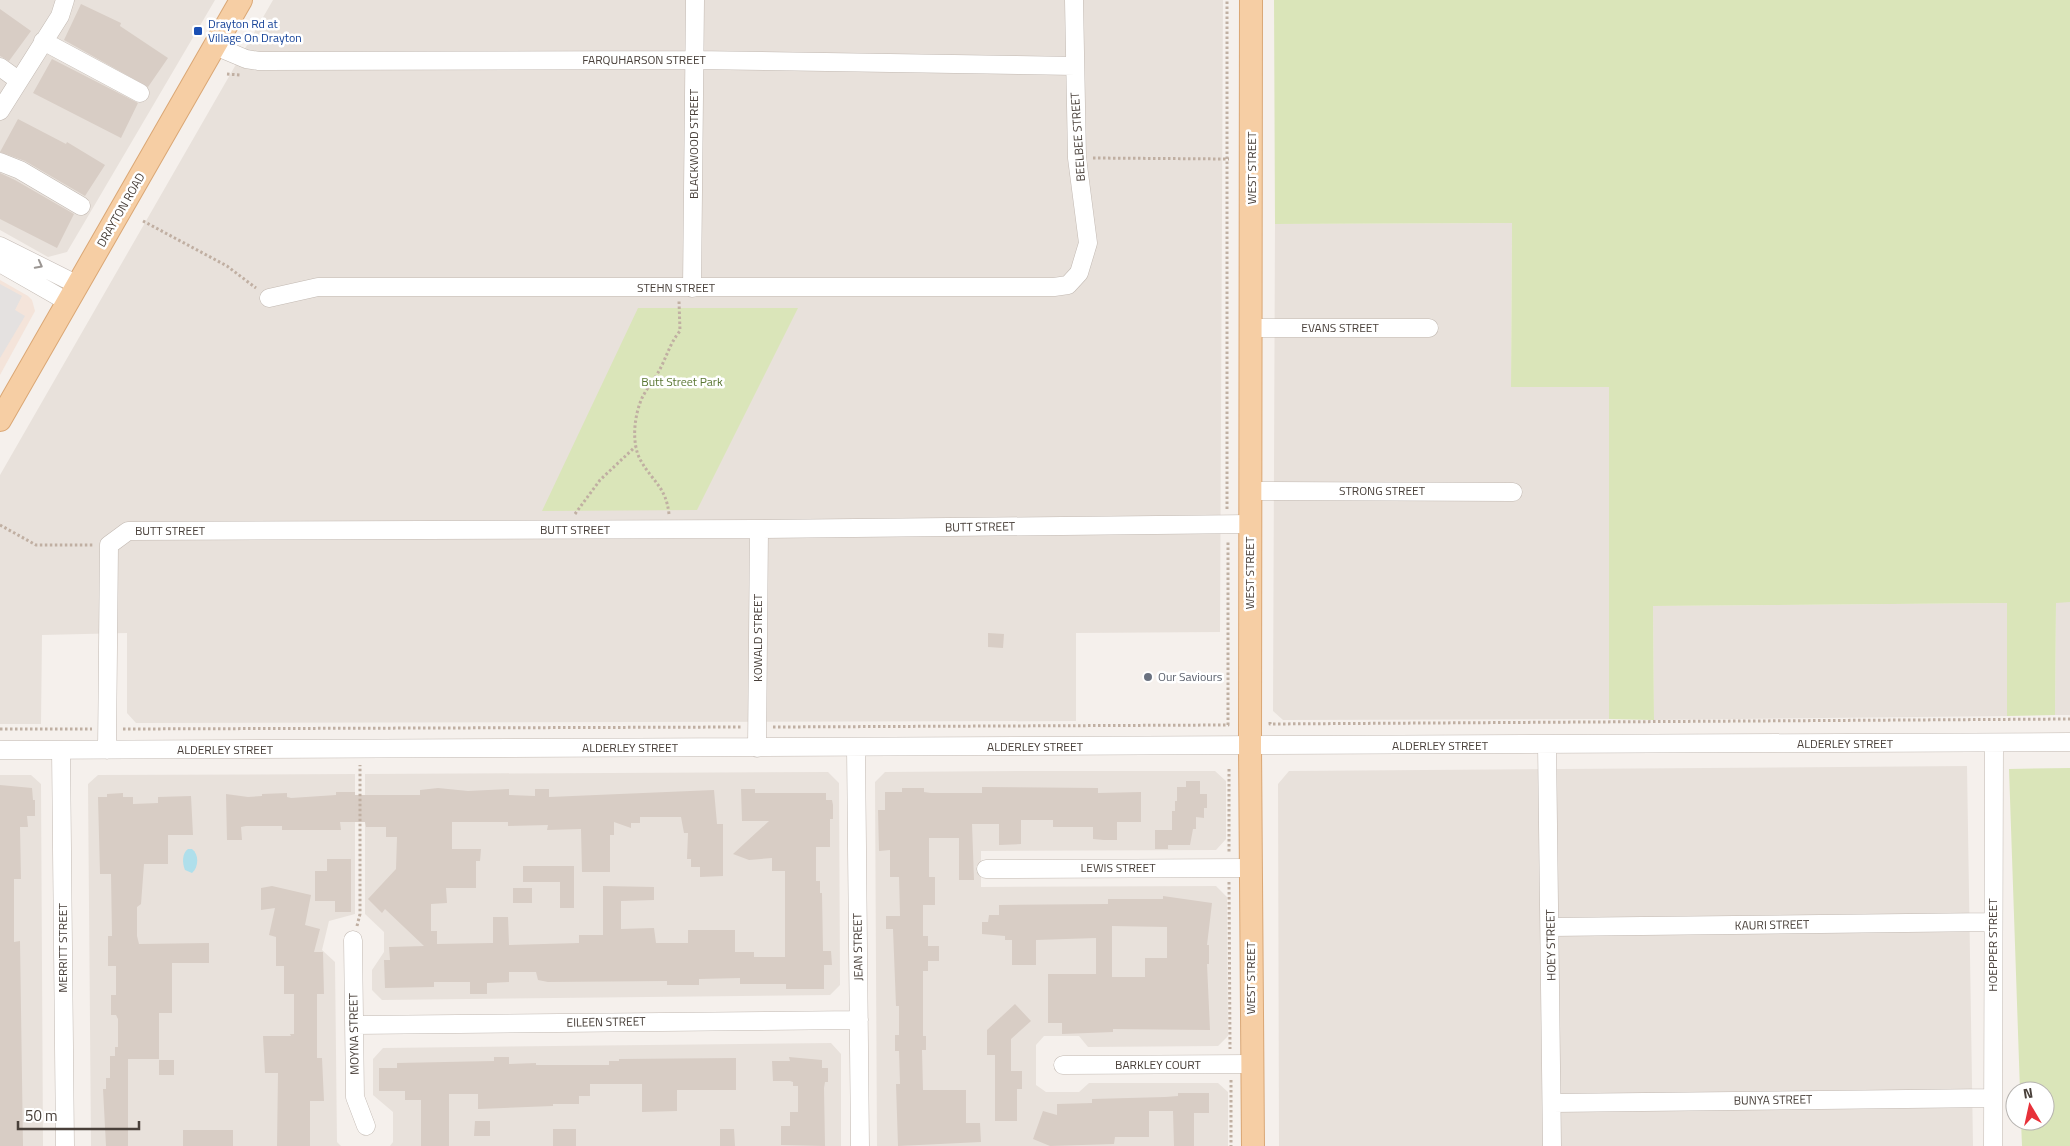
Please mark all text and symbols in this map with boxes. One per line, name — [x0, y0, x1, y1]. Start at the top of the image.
place label: Drayton Rd at Village On Drayton — [208, 14, 302, 47]
marker: Drayton Rd at Village On Drayton — [192, 25, 204, 37]
street label: FARQUHARSON STREET — [582, 50, 707, 69]
street label: BLACKWOOD STREET — [684, 88, 703, 199]
street label: BEELBEE STREET — [1065, 91, 1090, 182]
street label: WEST STREET — [1242, 131, 1261, 204]
street label: DRAYTON ROAD — [92, 169, 150, 250]
one-way arrow — [34, 259, 43, 269]
street label: STEHN STREET — [637, 278, 716, 297]
street label: EVANS STREET — [1301, 318, 1379, 337]
park label: Butt Street Park — [641, 372, 723, 391]
street label: STRONG STREET — [1339, 481, 1426, 500]
street label: BUTT STREET — [945, 516, 1016, 537]
street label: BUTT STREET — [540, 520, 611, 539]
street label: BUTT STREET — [135, 521, 206, 540]
street label: WEST STREET — [1240, 536, 1259, 609]
street label: KOWALD STREET — [748, 593, 767, 682]
place label: Our Saviours — [1158, 667, 1223, 686]
marker: Our Saviours — [1142, 671, 1154, 683]
street label: ALDERLEY STREET — [1797, 734, 1894, 753]
street label: ALDERLEY STREET — [1392, 736, 1489, 755]
street label: ALDERLEY STREET — [987, 737, 1084, 756]
street label: ALDERLEY STREET — [582, 738, 679, 757]
street label: ALDERLEY STREET — [177, 740, 274, 759]
street label: LEWIS STREET — [1081, 858, 1156, 877]
street label: HOEPPER STREET — [1983, 898, 2002, 992]
street label: MERRITT STREET — [53, 903, 72, 993]
street label: HOEY STREET — [1540, 908, 1561, 981]
street label: JEAN STREET — [847, 912, 868, 981]
street label: KAURI STREET — [1735, 914, 1810, 935]
street label: WEST STREET — [1241, 941, 1260, 1014]
street label: MOYNA STREET — [343, 992, 364, 1075]
street label: EILEEN STREET — [566, 1011, 646, 1032]
street label: BARKLEY COURT — [1115, 1055, 1202, 1074]
north arrow — [2005, 1081, 2055, 1131]
text: N — [2021, 1082, 2034, 1104]
street label: BUNYA STREET — [1733, 1089, 1813, 1110]
scale bar — [18, 1098, 139, 1130]
text: 50 m — [25, 1104, 58, 1127]

